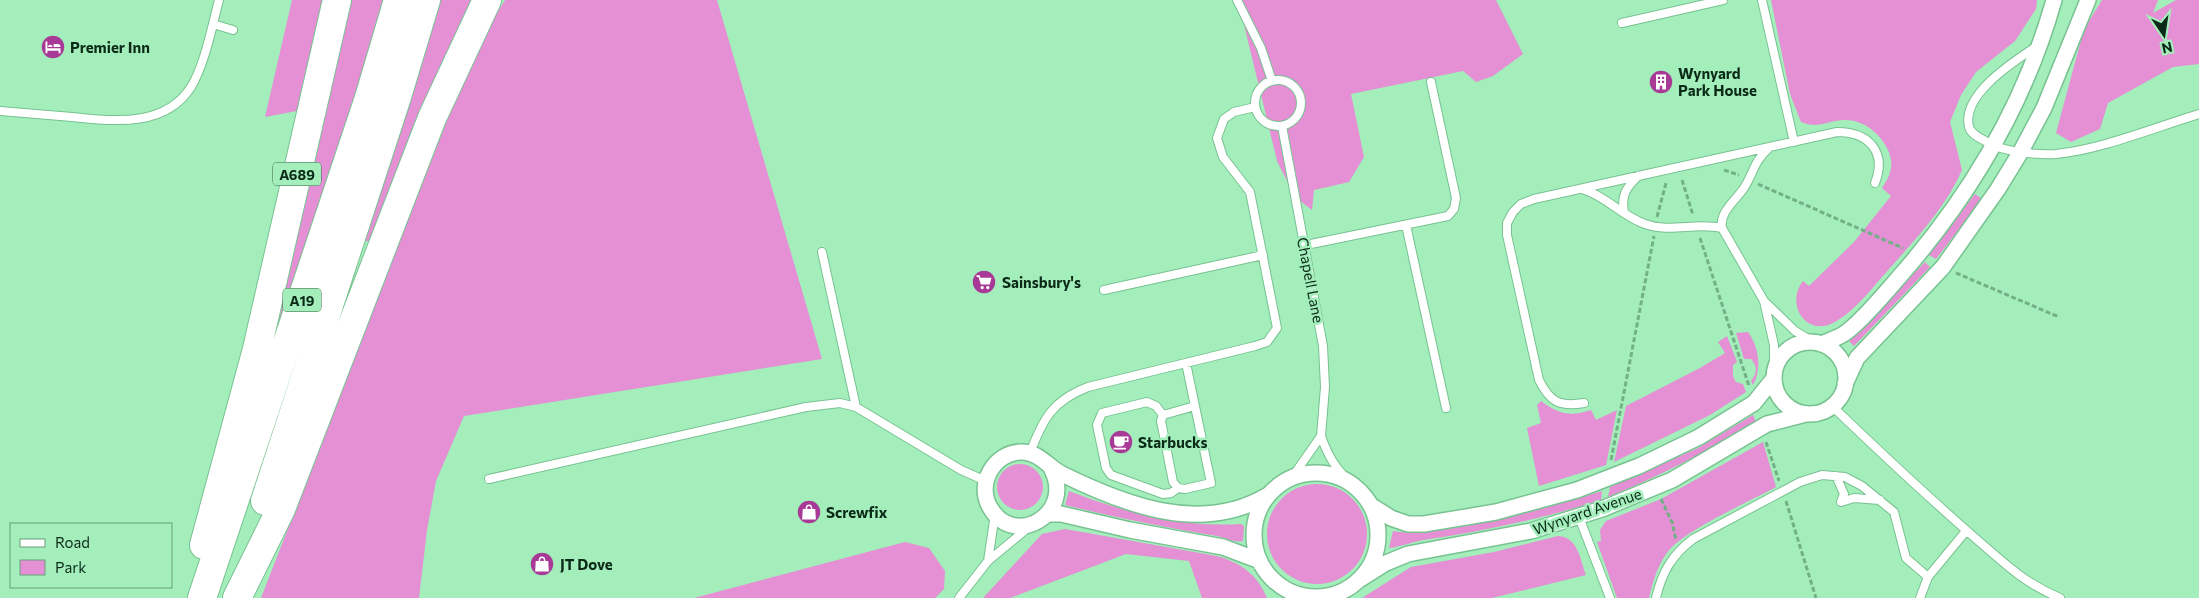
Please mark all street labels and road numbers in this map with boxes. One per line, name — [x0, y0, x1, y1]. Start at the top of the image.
road number: A689 — [273, 162, 321, 185]
street label: Chapell Lane — [1294, 236, 1328, 324]
road number: A19 — [283, 288, 321, 312]
street label: Wynyard Avenue — [1530, 484, 1644, 538]

